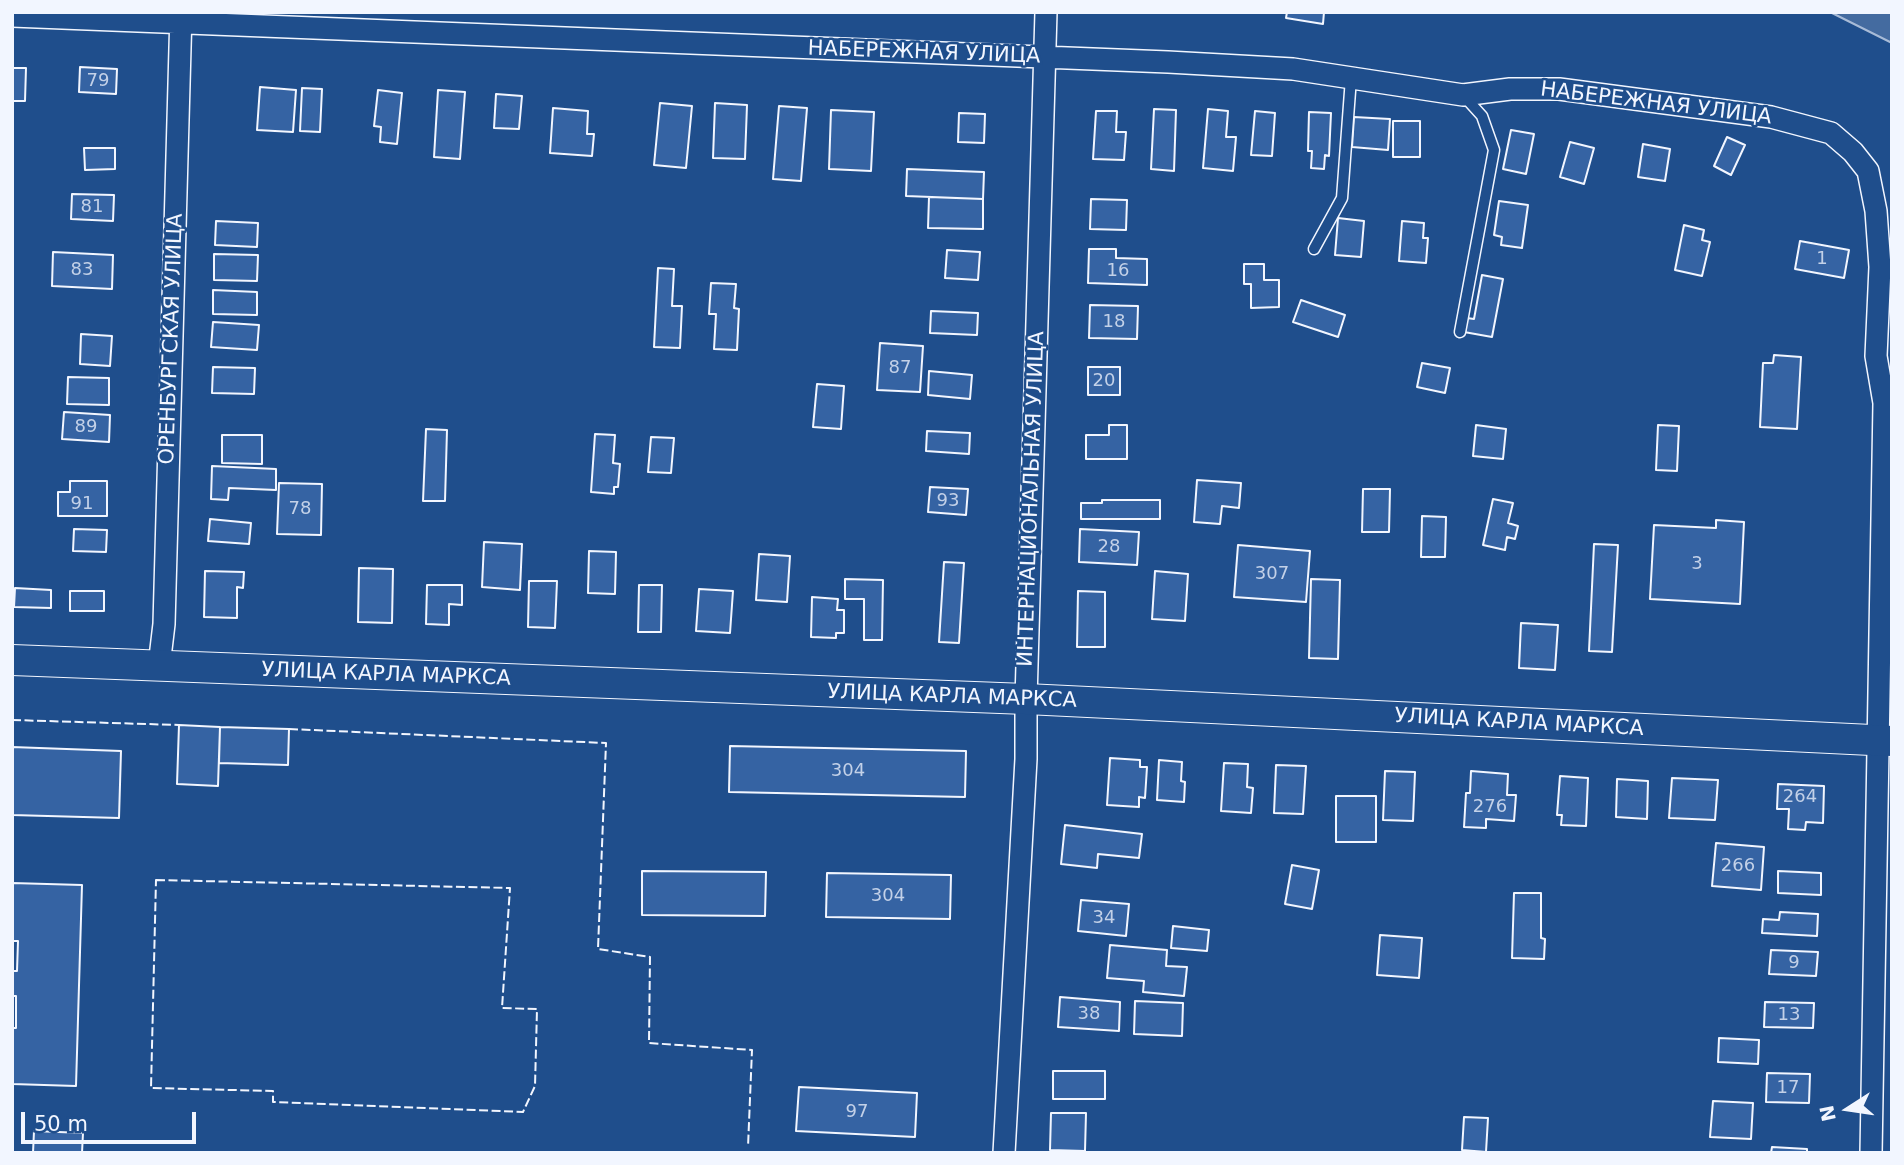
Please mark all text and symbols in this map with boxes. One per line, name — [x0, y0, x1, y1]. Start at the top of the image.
street label: НАБЕРЕЖНАЯ УЛИЦА — [807, 36, 1041, 70]
house number: 79 — [87, 70, 109, 92]
street label: НАБЕРЕЖНАЯ УЛИЦА — [1539, 77, 1773, 131]
house number: 81 — [81, 196, 103, 218]
street label: ОРЕНБУРГСКАЯ УЛИЦА — [155, 213, 189, 465]
house number: 1 — [1816, 248, 1828, 270]
house number: 83 — [71, 259, 93, 281]
house number: 16 — [1107, 260, 1129, 282]
house number: 18 — [1103, 311, 1125, 333]
street label: ИНТЕРНАЦИОНАЛЬНАЯ УЛИЦА — [1014, 331, 1050, 667]
house number: 87 — [889, 357, 911, 379]
house number: 20 — [1093, 370, 1115, 392]
house number: 89 — [75, 416, 97, 438]
house number: 93 — [937, 490, 959, 512]
house number: 91 — [71, 493, 93, 515]
house number: 78 — [289, 498, 311, 520]
house number: 28 — [1098, 536, 1120, 558]
house number: 3 — [1691, 553, 1703, 575]
house number: 307 — [1255, 563, 1289, 585]
street label: УЛИЦА КАРЛА МАРКСА — [261, 658, 511, 692]
street label: УЛИЦА КАРЛА МАРКСА — [827, 680, 1077, 714]
street label: УЛИЦА КАРЛА МАРКСА — [1394, 704, 1644, 742]
house number: 304 — [831, 760, 865, 782]
house number: 264 — [1783, 786, 1817, 808]
house number: 276 — [1473, 796, 1507, 818]
house number: 266 — [1721, 855, 1755, 877]
house number: 304 — [871, 885, 905, 907]
house number: 34 — [1093, 907, 1115, 929]
house number: 9 — [1788, 952, 1800, 974]
house number: 38 — [1078, 1003, 1100, 1025]
house number: 13 — [1778, 1004, 1800, 1026]
north arrow — [1813, 1074, 1883, 1144]
house number: 17 — [1777, 1077, 1799, 1099]
scale bar — [24, 1098, 200, 1142]
house number: 97 — [846, 1101, 868, 1123]
text: N — [1815, 1103, 1840, 1123]
text: 50 m — [34, 1112, 88, 1136]

